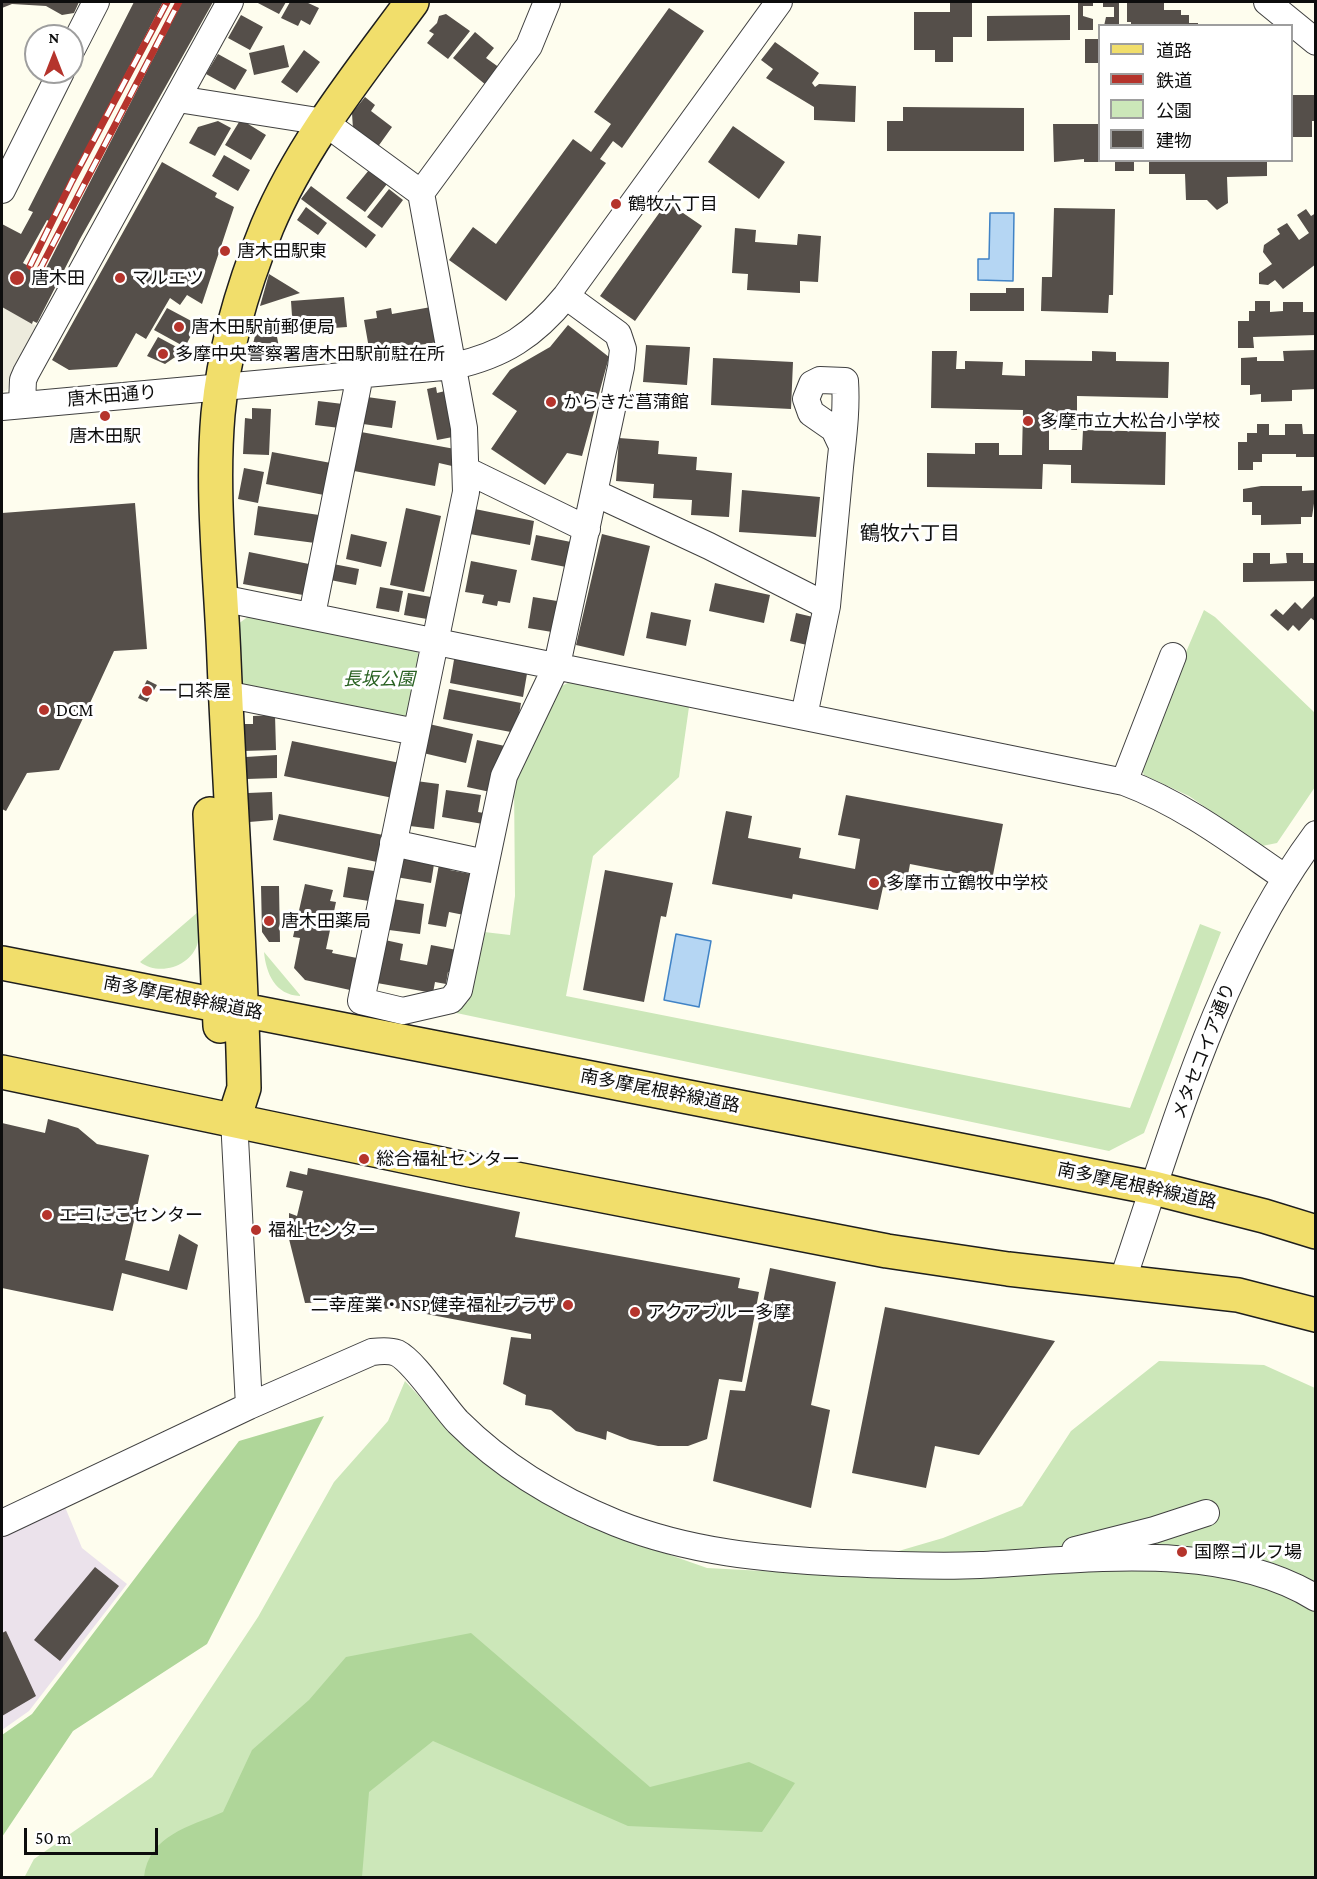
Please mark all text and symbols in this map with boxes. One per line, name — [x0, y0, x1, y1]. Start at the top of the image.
north arrow — [24, 24, 84, 84]
legend — [1098, 24, 1293, 162]
text: N — [49, 29, 59, 46]
text: 道路 — [1156, 41, 1192, 61]
text: 鉄道 — [1156, 71, 1192, 91]
text: 公園 — [1156, 101, 1192, 121]
text: 建物 — [1156, 131, 1192, 151]
place label: 鶴牧六丁目 — [628, 193, 718, 215]
marker: 鶴牧六丁目 — [609, 197, 623, 211]
place label: 唐木田駅東 — [237, 240, 327, 262]
marker: 唐木田駅東 — [218, 244, 232, 258]
place label: 唐木田 — [31, 267, 85, 289]
place label: マルエツ — [132, 267, 204, 289]
marker: 唐木田 — [8, 269, 26, 287]
marker: マルエツ — [113, 271, 127, 285]
place label: 唐木田駅前郵便局 — [191, 316, 335, 338]
marker: 唐木田駅前郵便局 — [172, 320, 186, 334]
place label: 多摩中央警察署唐木田駅前駐在所 — [175, 343, 445, 365]
marker: 多摩中央警察署唐木田駅前駐在所 — [156, 347, 170, 361]
street label: 唐木田通り — [66, 381, 158, 411]
place label: からきだ菖蒲館 — [563, 391, 689, 413]
marker: からきだ菖蒲館 — [544, 395, 558, 409]
marker: 唐木田駅 — [98, 409, 112, 423]
place label: 多摩市立大松台小学校 — [1040, 410, 1220, 432]
marker: 多摩市立大松台小学校 — [1021, 414, 1035, 428]
place label: 唐木田駅 — [69, 425, 141, 447]
district label: 鶴牧六丁目 — [860, 522, 960, 546]
park label: 長坂公園 — [343, 668, 415, 690]
place label: 一口茶屋 — [159, 680, 231, 702]
marker: 一口茶屋 — [140, 684, 154, 698]
place label: DCM — [56, 699, 94, 721]
marker: DCM — [37, 703, 51, 717]
place label: 多摩市立鶴牧中学校 — [886, 872, 1048, 894]
marker: 多摩市立鶴牧中学校 — [867, 876, 881, 890]
place label: 唐木田薬局 — [281, 910, 371, 932]
marker: 唐木田薬局 — [262, 914, 276, 928]
street label: 南多摩尾根幹線道路 — [101, 972, 265, 1024]
street label: メタセコイア通り — [1168, 980, 1240, 1122]
street label: 南多摩尾根幹線道路 — [578, 1065, 742, 1117]
place label: 総合福祉センター — [376, 1148, 520, 1170]
marker: 総合福祉センター — [357, 1152, 371, 1166]
street label: 南多摩尾根幹線道路 — [1056, 1159, 1218, 1213]
place label: エコにこセンター — [59, 1204, 203, 1226]
marker: エコにこセンター — [40, 1208, 54, 1222]
place label: 福祉センター — [268, 1219, 376, 1241]
marker: 福祉センター — [249, 1223, 263, 1237]
place label: 二幸産業・NSP健幸福祉プラザ — [311, 1294, 556, 1316]
marker: 二幸産業・NSP健幸福祉プラザ — [561, 1298, 575, 1312]
place label: アクアブルー多摩 — [647, 1301, 791, 1323]
marker: アクアブルー多摩 — [628, 1305, 642, 1319]
place label: 国際ゴルフ場 — [1194, 1541, 1302, 1563]
marker: 国際ゴルフ場 — [1175, 1545, 1189, 1559]
scale bar — [27, 1816, 160, 1854]
text: 50 m — [35, 1828, 72, 1848]

